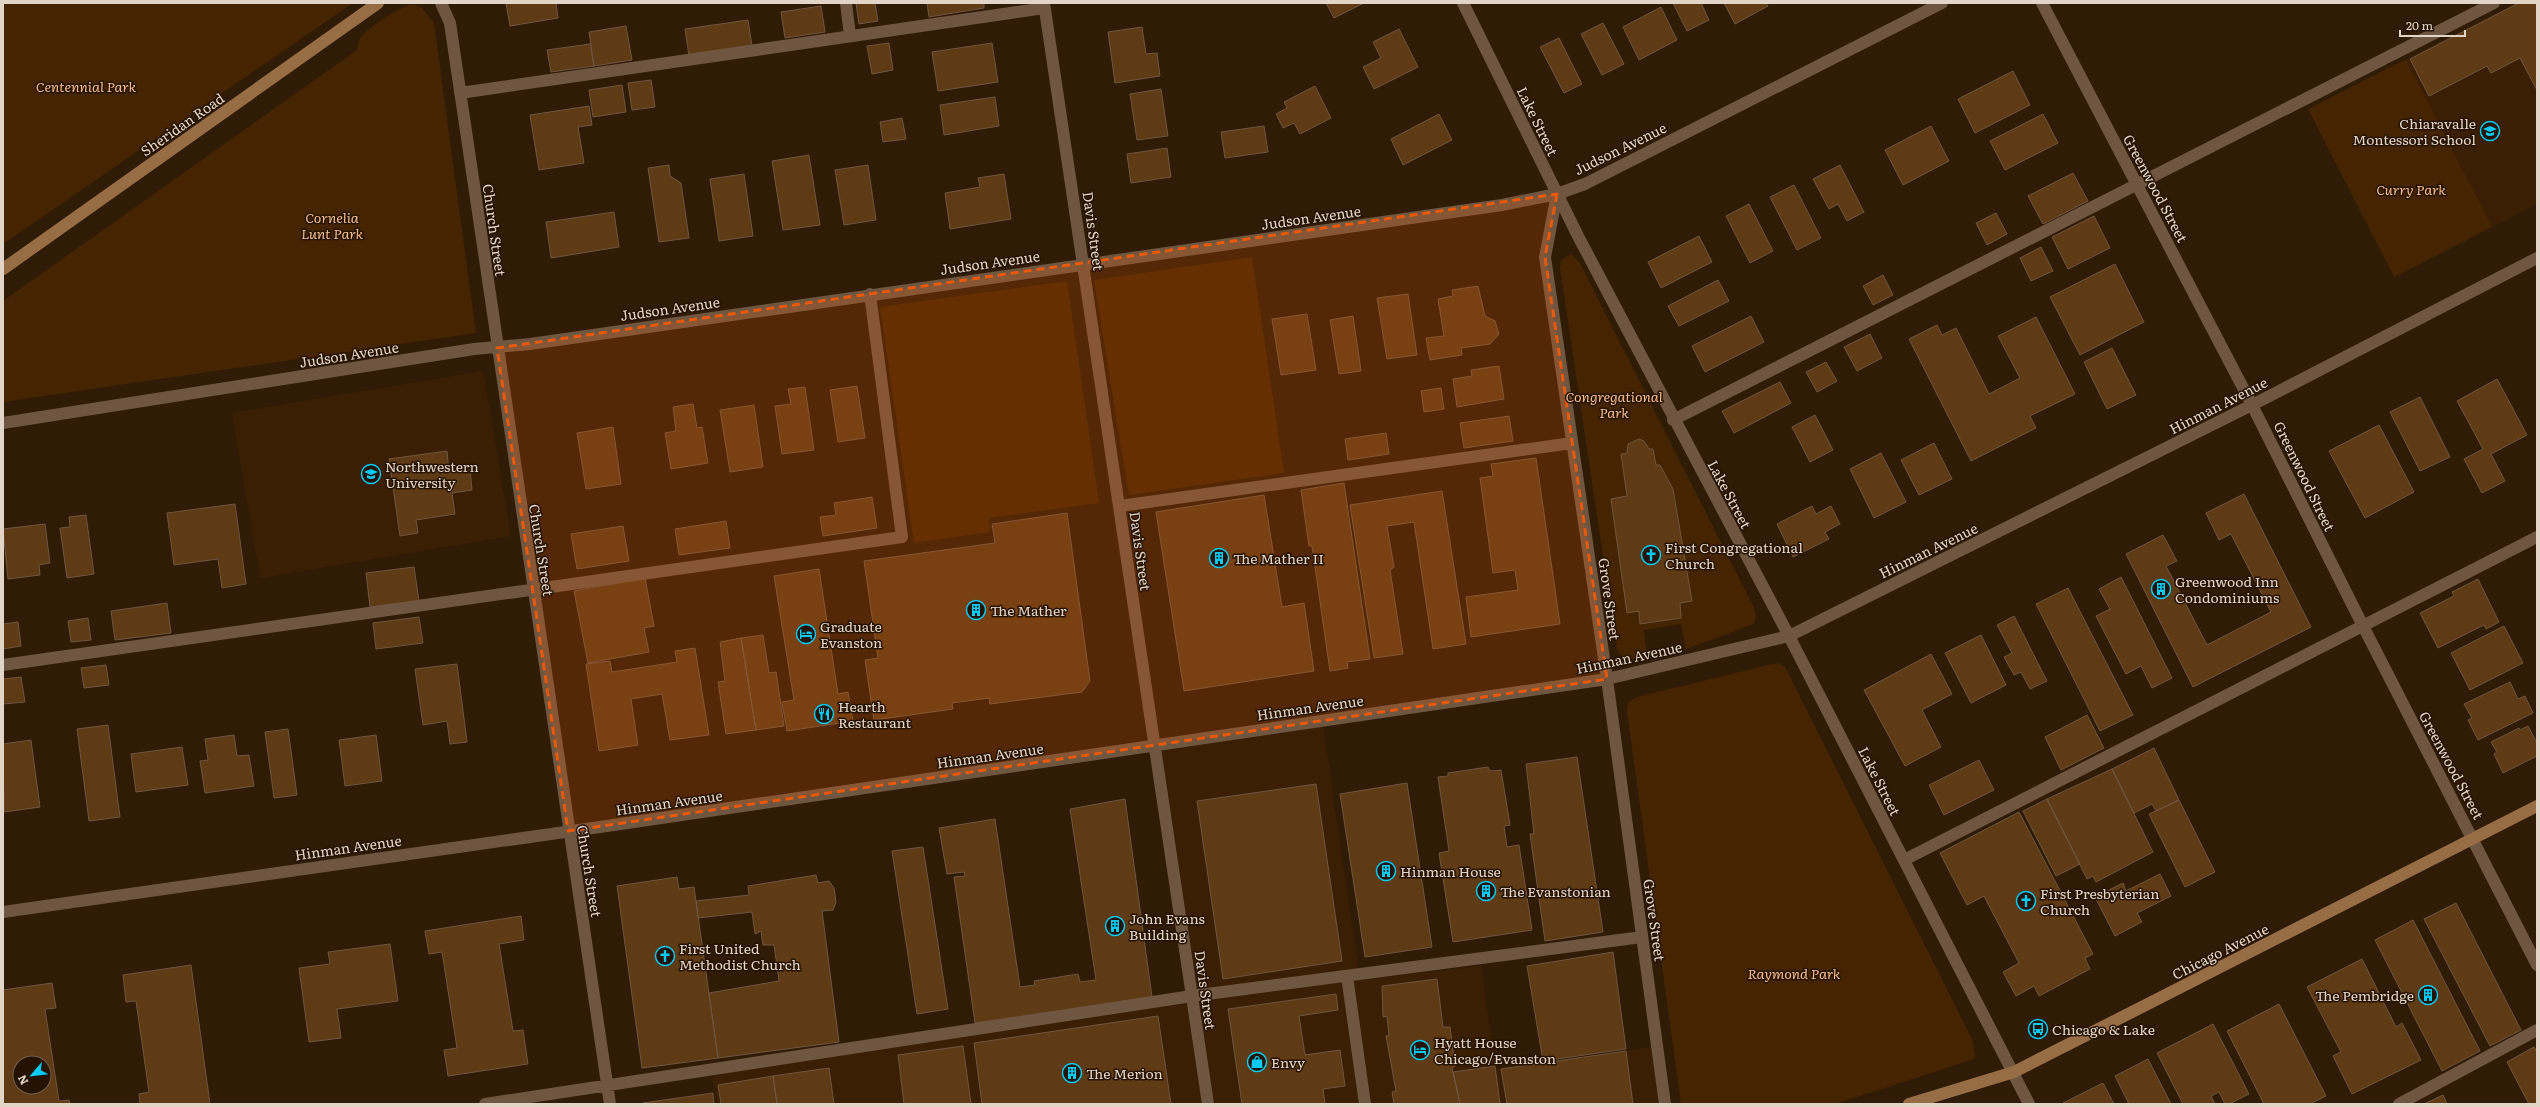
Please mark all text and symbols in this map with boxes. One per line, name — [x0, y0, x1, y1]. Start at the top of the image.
scale bar — [2400, 12, 2465, 38]
text: 20 m — [2406, 16, 2433, 34]
park label: Centennial Park — [36, 76, 137, 96]
street label: Lake Street — [1513, 83, 1564, 159]
street label: Sheridan Road — [136, 87, 228, 160]
place label: Chiaravalle Montessori School — [2353, 113, 2476, 149]
street label: Judson Avenue — [1570, 117, 1670, 179]
school or university icon: Chiaravalle Montessori School — [2479, 120, 2501, 142]
street label: Greenwood Street — [2119, 130, 2193, 246]
park label: Curry Park — [2376, 179, 2446, 199]
street label: Church Street — [479, 183, 511, 278]
street label: Davis Street — [1079, 190, 1110, 272]
street label: Judson Avenue — [1260, 200, 1362, 234]
park label: Cornelia Lunt Park — [301, 207, 363, 243]
street label: Judson Avenue — [939, 245, 1041, 279]
street label: Judson Avenue — [619, 291, 721, 325]
street label: Judson Avenue — [298, 336, 400, 372]
street label: Hinman Avenue — [2165, 372, 2271, 438]
park label: Congregational Park — [1565, 386, 1663, 422]
street label: Greenwood Street — [2270, 418, 2340, 535]
place label: Northwestern University — [385, 456, 479, 492]
street label: Lake Street — [1704, 456, 1757, 532]
school or university icon: Northwestern University — [360, 463, 382, 485]
street label: Church Street — [525, 503, 559, 598]
street label: Davis Street — [1126, 510, 1157, 592]
street label: Hinman Avenue — [1875, 517, 1981, 583]
place label: First Congregational Church — [1665, 537, 1803, 573]
church icon: First Congregational Church — [1640, 544, 1662, 566]
building icon: The Mather II — [1208, 547, 1230, 569]
place label: The Mather II — [1233, 548, 1324, 568]
street label: Grove Street — [1594, 556, 1626, 642]
place label: Greenwood Inn Condominiums — [2175, 571, 2279, 607]
building icon: Greenwood Inn Condominiums — [2150, 578, 2172, 600]
building icon: The Mather — [965, 599, 987, 621]
place label: The Mather — [990, 600, 1067, 620]
place label: Graduate Evanston — [820, 616, 882, 652]
hotel icon: Graduate Evanston — [795, 623, 817, 645]
street label: Hinman Avenue — [1574, 636, 1684, 678]
street label: Hinman Avenue — [1255, 690, 1365, 724]
place label: Hearth Restaurant — [838, 696, 911, 732]
restaurant icon: Hearth Restaurant — [813, 703, 835, 725]
street label: Greenwood Street — [2415, 707, 2489, 823]
street label: Hinman Avenue — [935, 738, 1045, 772]
street label: Lake Street — [1854, 743, 1906, 819]
street label: Hinman Avenue — [614, 785, 724, 819]
street label: Church Street — [573, 824, 607, 919]
street label: Hinman Avenue — [293, 830, 403, 864]
building icon: Hinman House — [1375, 860, 1397, 882]
place label: Hinman House — [1400, 861, 1501, 881]
street label: Grove Street — [1639, 877, 1671, 963]
building icon: The Evanstonian — [1475, 880, 1497, 902]
place label: The Evanstonian — [1500, 881, 1611, 901]
place label: First Presbyterian Church — [2040, 883, 2160, 919]
church icon: First Presbyterian Church — [2015, 890, 2037, 912]
place label: John Evans Building — [1129, 908, 1205, 944]
building icon: John Evans Building — [1104, 915, 1126, 937]
street label: Chicago Avenue — [2168, 918, 2272, 984]
place label: First United Methodist Church — [679, 938, 801, 974]
church icon: First United Methodist Church — [654, 945, 676, 967]
street label: Davis Street — [1191, 949, 1222, 1031]
park label: Raymond Park — [1747, 963, 1841, 983]
building icon: The Pembridge — [2417, 984, 2439, 1006]
place label: The Pembridge — [2315, 985, 2414, 1005]
bus stop icon: Chicago & Lake — [2027, 1018, 2049, 1040]
place label: Chicago & Lake — [2052, 1019, 2155, 1039]
place label: Hyatt House Chicago/Evanston — [1434, 1032, 1556, 1068]
hotel icon: Hyatt House Chicago/Evanston — [1409, 1039, 1431, 1061]
shop icon: Envy — [1246, 1051, 1268, 1073]
place label: Envy — [1271, 1052, 1306, 1072]
north arrow — [12, 1055, 52, 1095]
building icon: The Merion — [1061, 1062, 1083, 1084]
place label: The Merion — [1086, 1063, 1163, 1083]
text: N — [13, 1072, 32, 1088]

